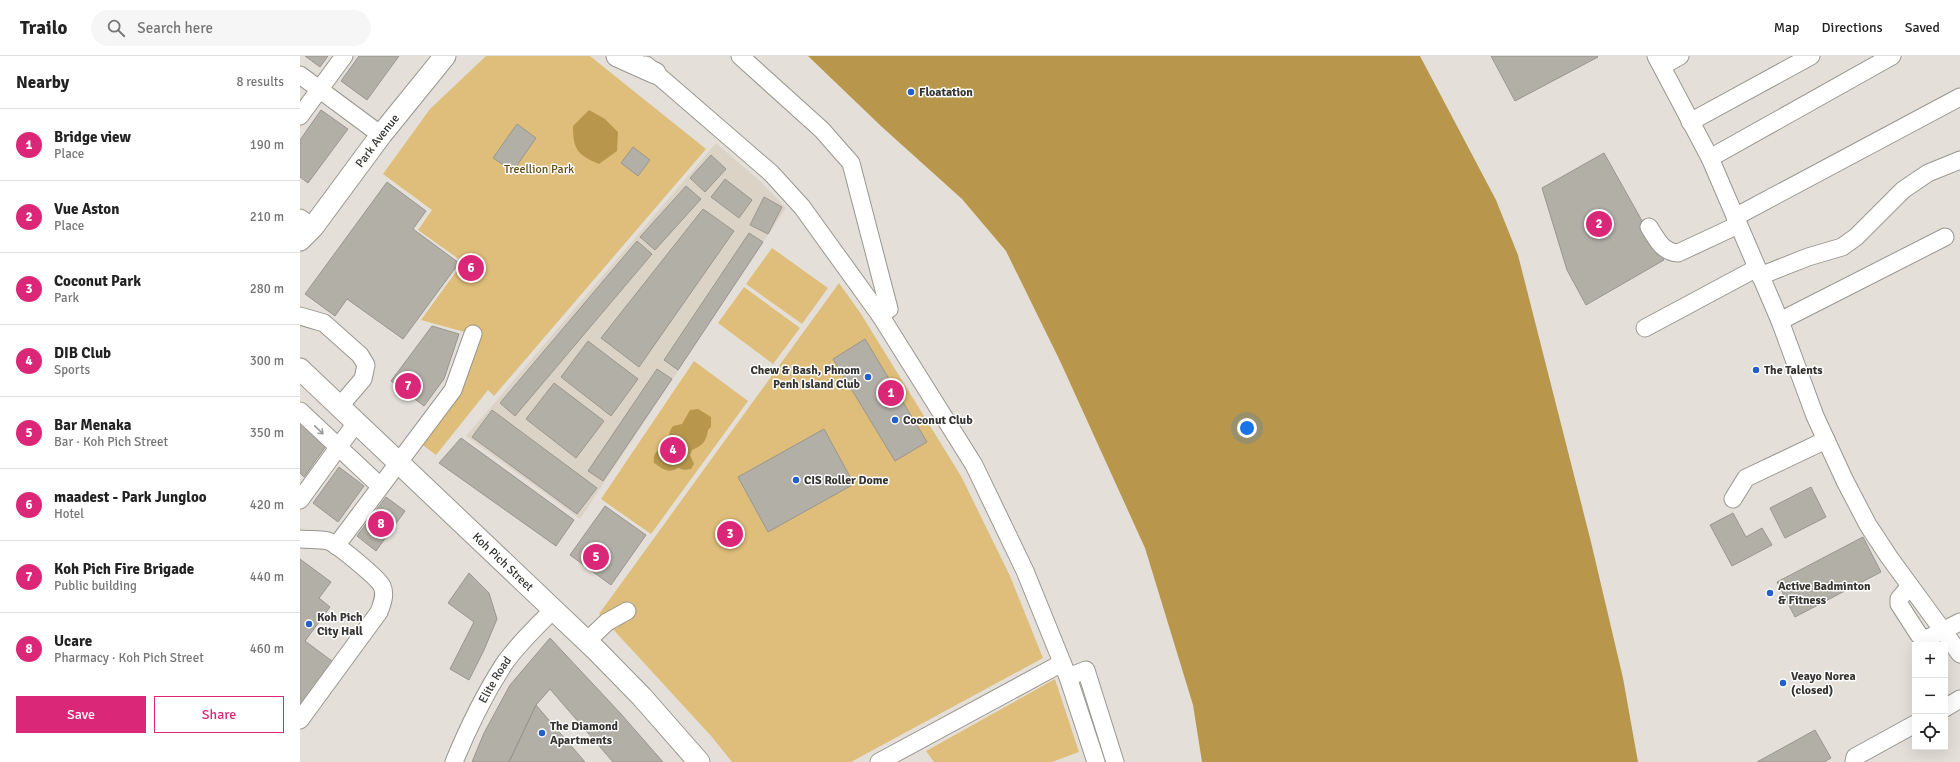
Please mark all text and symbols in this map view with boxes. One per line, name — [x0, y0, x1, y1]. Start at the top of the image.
search box — [91, 10, 371, 46]
text: Trailo — [20, 16, 67, 40]
icon: search — [105, 17, 127, 39]
text: Search here — [137, 19, 213, 37]
text: Map — [1774, 19, 1800, 36]
text: Directions — [1822, 19, 1883, 36]
text: Saved — [1905, 19, 1940, 36]
text: Nearby — [16, 72, 69, 93]
text: 8 results — [236, 74, 284, 90]
place label: Floatation — [919, 85, 973, 100]
marker: Floatation — [906, 87, 916, 97]
street label: Park Avenue — [352, 111, 402, 170]
text: Bridge view — [54, 128, 131, 146]
text: 1 — [25, 137, 33, 153]
text: 190 m — [250, 137, 284, 153]
text: Place — [54, 146, 84, 162]
park label: Treellion Park — [504, 162, 574, 177]
text: Vue Aston — [54, 200, 119, 218]
text: 2 — [25, 209, 33, 225]
text: 210 m — [250, 209, 284, 225]
pin: 2 — [1586, 209, 1612, 239]
text: Place — [54, 218, 84, 234]
pin: 6 — [458, 253, 484, 283]
text: Coconut Park — [54, 272, 141, 290]
text: 3 — [25, 281, 33, 297]
text: 280 m — [250, 281, 284, 297]
text: Park — [54, 290, 79, 306]
text: DIB Club — [54, 344, 111, 362]
text: 4 — [25, 353, 33, 369]
text: 300 m — [250, 353, 284, 369]
text: Sports — [54, 362, 90, 378]
place label: Chew & Bash, Phnom Penh Island Club — [750, 363, 861, 392]
place label: The Talents — [1764, 363, 1823, 378]
marker: The Talents — [1751, 365, 1761, 375]
pin: 7 — [395, 371, 421, 401]
marker: Chew & Bash, Phnom Penh Island Club — [863, 372, 873, 382]
pin: 1 — [878, 378, 904, 408]
place label: Coconut Club — [903, 413, 973, 428]
marker: Coconut Club — [890, 415, 900, 425]
text: Bar Menaka — [54, 416, 132, 434]
your location — [1237, 418, 1257, 438]
text: 5 — [25, 425, 33, 441]
text: 350 m — [250, 425, 284, 441]
one-way arrow — [314, 425, 324, 434]
text: Bar · Koh Pich Street — [54, 434, 168, 450]
pin: 4 — [660, 435, 686, 465]
place label: CIS Roller Dome — [804, 473, 888, 488]
marker: CIS Roller Dome — [791, 475, 801, 485]
text: maadest - Park Jungloo — [54, 488, 207, 506]
text: 6 — [25, 497, 33, 513]
text: 420 m — [250, 497, 284, 513]
text: Hotel — [54, 506, 84, 522]
pin: 8 — [368, 509, 394, 539]
pin: 3 — [717, 519, 743, 549]
street label: Koh Pich Street — [469, 529, 537, 594]
pin: 5 — [583, 542, 609, 572]
text: Koh Pich Fire Brigade — [54, 560, 194, 578]
text: 7 — [25, 569, 33, 585]
text: 440 m — [250, 569, 284, 585]
text: Public building — [54, 578, 137, 594]
place label: Active Badminton & Fitness — [1778, 579, 1871, 608]
marker: Active Badminton & Fitness — [1765, 588, 1775, 598]
place label: Koh Pich City Hall — [317, 610, 363, 639]
marker: Koh Pich City Hall — [304, 619, 314, 629]
text: Ucare — [54, 632, 92, 650]
text: 8 — [25, 641, 33, 657]
text: 460 m — [250, 641, 284, 657]
map controls — [1912, 642, 1948, 750]
button: + — [1912, 642, 1948, 678]
text: Pharmacy · Koh Pich Street — [54, 650, 204, 666]
street label: Elite Road — [475, 653, 515, 706]
place label: Veayo Norea (closed) — [1791, 669, 1856, 698]
marker: Veayo Norea (closed) — [1778, 678, 1788, 688]
button: − — [1912, 678, 1948, 714]
button: Save — [16, 696, 146, 733]
button: Share — [154, 696, 284, 733]
button: locate — [1912, 714, 1948, 750]
place label: The Diamond Apartments — [550, 719, 619, 748]
marker: The Diamond Apartments — [537, 728, 547, 738]

